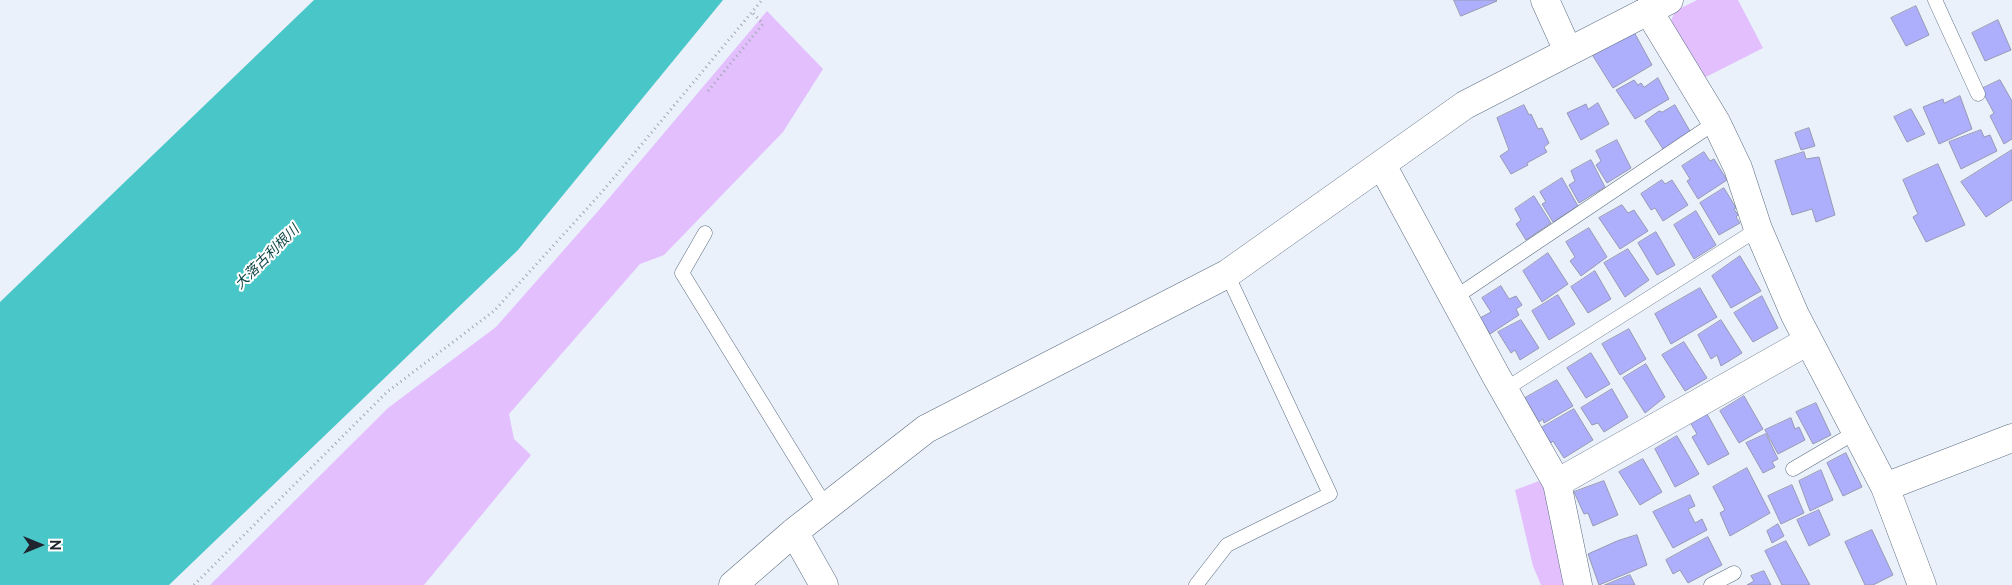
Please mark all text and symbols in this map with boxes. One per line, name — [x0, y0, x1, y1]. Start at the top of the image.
water label: 大落古利根川 — [231, 221, 303, 293]
north arrow — [15, 520, 65, 570]
text: N — [47, 540, 63, 550]

